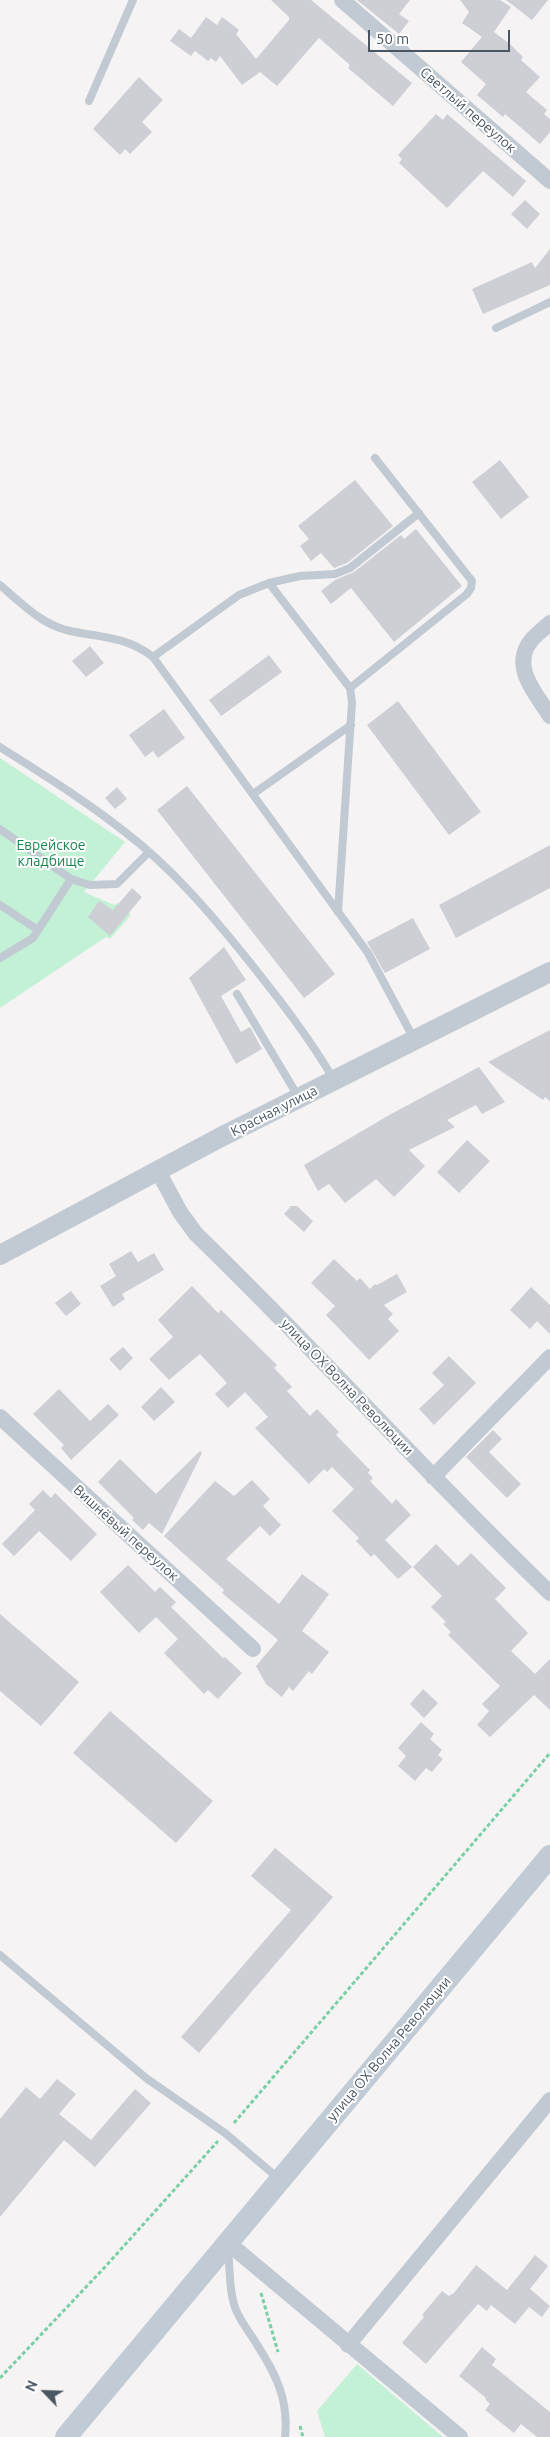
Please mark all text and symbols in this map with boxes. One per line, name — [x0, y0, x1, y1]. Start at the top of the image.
scale bar — [370, 20, 512, 52]
text: 50 m — [376, 30, 409, 47]
street label: Светлый переулок — [417, 64, 519, 156]
park label: Еврейское кладбище — [16, 837, 86, 870]
street label: Красная улица — [228, 1082, 320, 1140]
street label: улица ОХ Волна Революции — [277, 1315, 417, 1459]
street label: Вишнёвый переулок — [70, 1481, 182, 1585]
street label: улица ОХ Волна Революции — [324, 1973, 454, 2125]
north arrow — [20, 2367, 70, 2417]
text: N — [22, 2378, 41, 2394]

